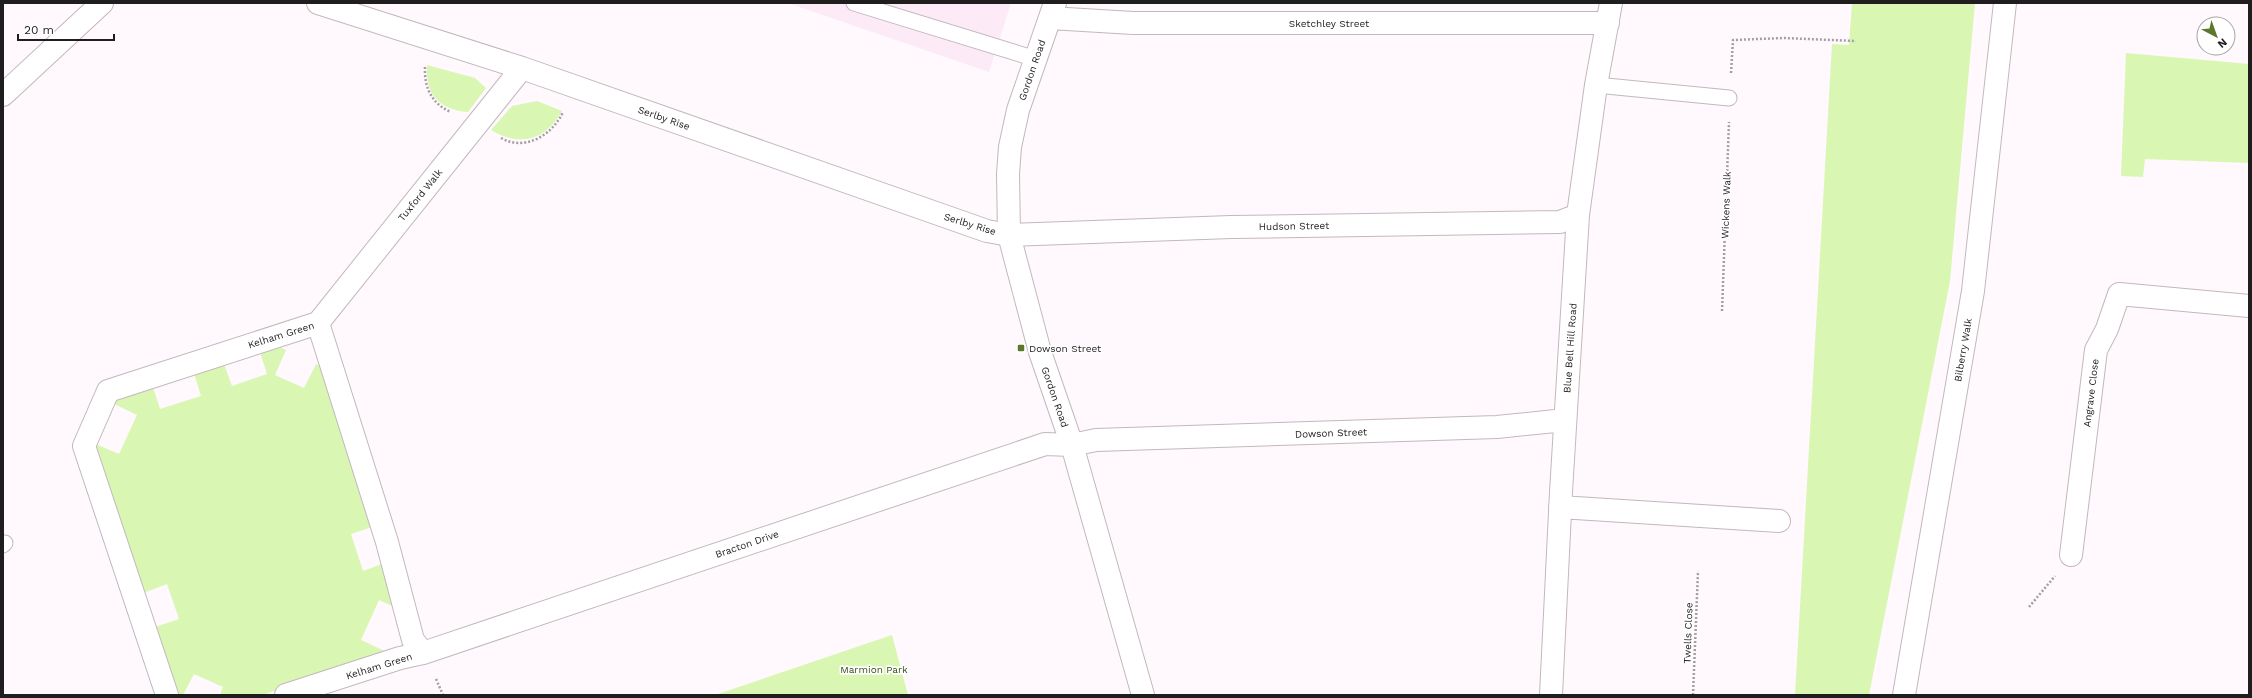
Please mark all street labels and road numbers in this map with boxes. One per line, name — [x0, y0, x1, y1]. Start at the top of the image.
street label: Sketchley Street — [1289, 18, 1370, 29]
street label: Gordon Road — [1016, 38, 1048, 102]
street label: Serlby Rise — [637, 104, 692, 132]
street label: Tuxford Walk — [396, 167, 445, 223]
street label: Wickens Walk — [1719, 171, 1733, 239]
street label: Serlby Rise — [943, 211, 998, 237]
street label: Hudson Street — [1259, 220, 1330, 232]
street label: Blue Bell Hill Road — [1561, 303, 1579, 393]
street label: Bilberry Walk — [1952, 317, 1974, 383]
street label: Kelham Green — [247, 320, 315, 350]
street label: Angrave Close — [2081, 358, 2101, 428]
street label: Gordon Road — [1039, 365, 1071, 429]
street label: Dowson Street — [1295, 426, 1368, 440]
street label: Bracton Drive — [714, 528, 780, 560]
street label: Twells Close — [1681, 602, 1695, 664]
street label: Kelham Green — [345, 651, 413, 681]

